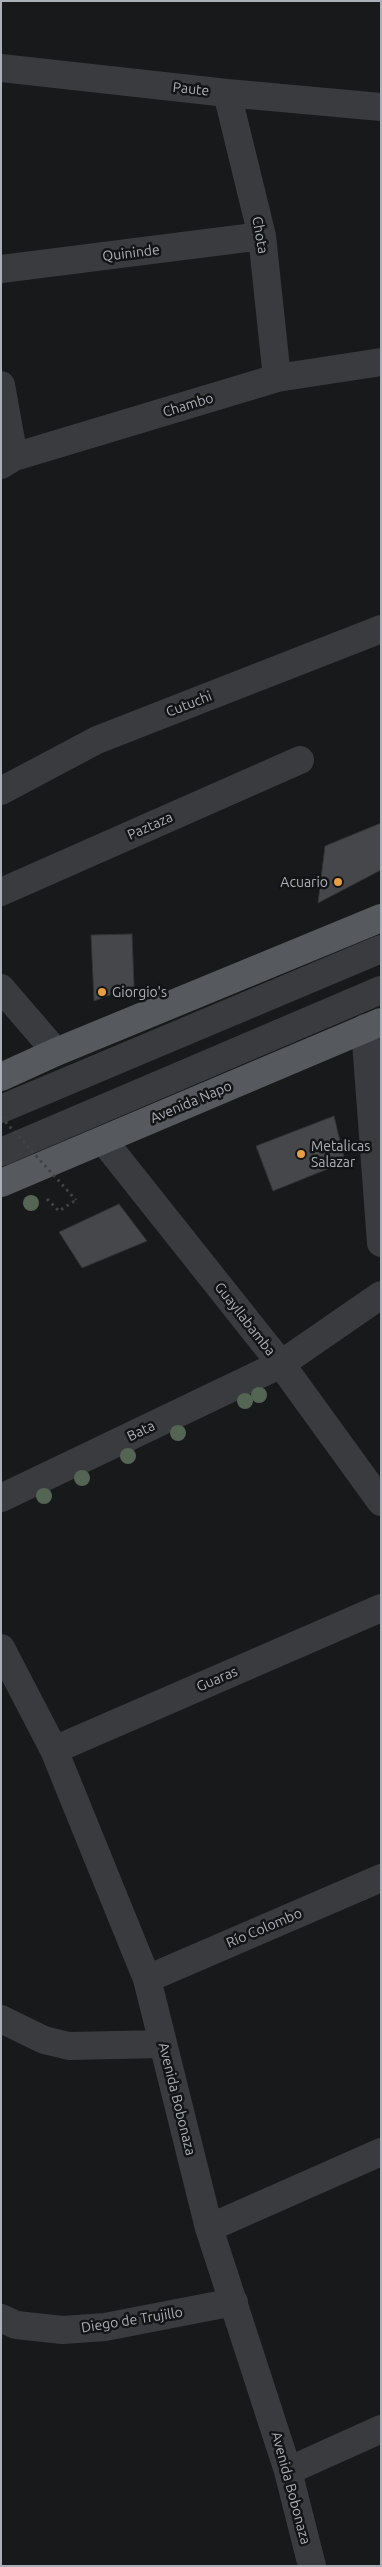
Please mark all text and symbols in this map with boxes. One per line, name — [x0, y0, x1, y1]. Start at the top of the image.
street label: Paute — [172, 79, 210, 99]
street label: Chota — [248, 215, 272, 255]
street label: Quininde — [101, 241, 161, 265]
street label: Chambo — [161, 389, 215, 421]
street label: Cutuchi — [164, 688, 214, 720]
street label: Paztaza — [125, 809, 175, 843]
place label: Acuario — [280, 874, 328, 890]
marker: Acuario — [332, 876, 344, 888]
place label: Giorgio's — [112, 984, 167, 1000]
marker: Giorgio's — [96, 986, 108, 998]
street label: Avenida Napo — [148, 1077, 234, 1127]
place label: Metalicas Salazar — [311, 1138, 370, 1170]
marker: Metalicas Salazar — [295, 1148, 307, 1160]
street label: Guayllabamba — [211, 1279, 279, 1359]
street label: Bata — [124, 1417, 158, 1445]
street label: Guaras — [194, 1663, 240, 1695]
street label: Río Colombo — [224, 1905, 304, 1951]
street label: Avenida Bobonaza — [155, 2041, 199, 2157]
street label: Diego de Trujillo — [80, 2304, 184, 2336]
street label: Avenida Bobonaza — [268, 2430, 314, 2546]

